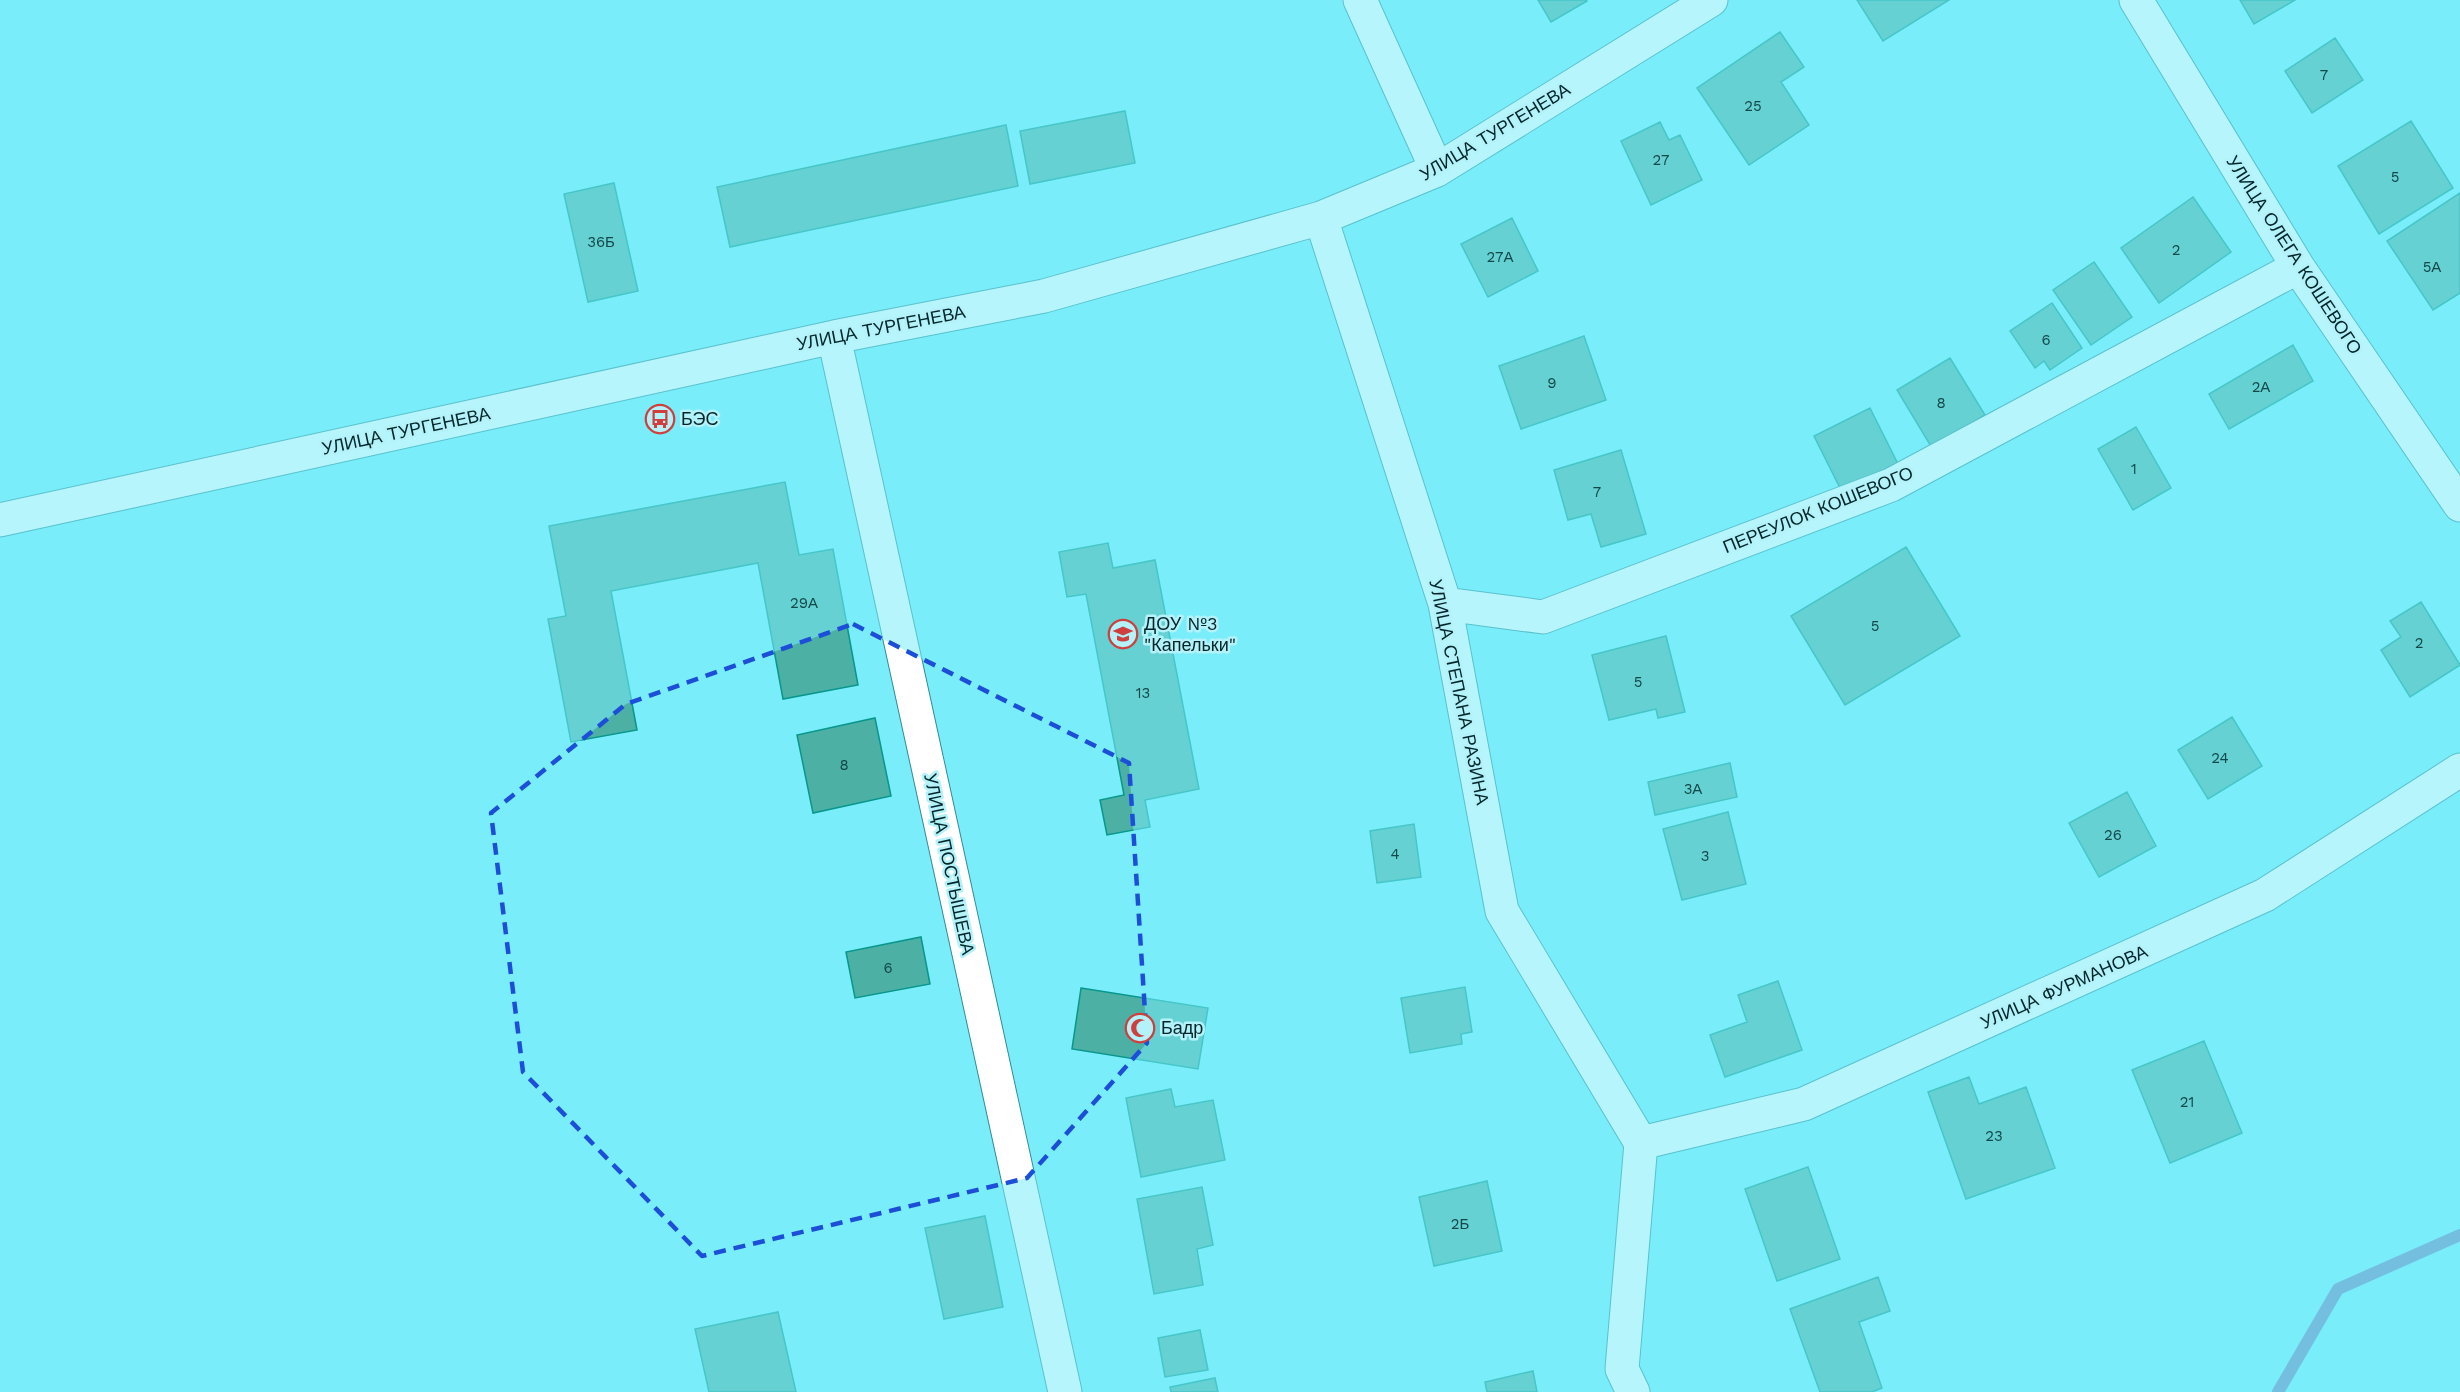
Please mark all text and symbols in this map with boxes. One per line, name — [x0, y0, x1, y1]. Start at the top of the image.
house number: 7 — [2320, 66, 2328, 84]
street label: УЛИЦА ТУРГЕНЕВА — [1416, 78, 1574, 185]
house number: 25 — [1744, 97, 1762, 115]
house number: 27 — [1653, 151, 1669, 169]
street label: УЛИЦА ОЛЕГА КОШЕВОГО — [2222, 152, 2366, 358]
house number: 5 — [2391, 168, 2399, 186]
house number: 36Б — [587, 233, 615, 251]
house number: 2 — [2172, 241, 2180, 259]
house number: 27А — [1487, 248, 1513, 266]
house number: 5А — [2423, 258, 2441, 276]
street label: УЛИЦА ТУРГЕНЕВА — [795, 301, 967, 354]
house number: 6 — [2041, 331, 2051, 349]
house number: 9 — [1547, 374, 1557, 392]
house number: 2А — [2252, 378, 2270, 396]
house number: 8 — [1936, 394, 1946, 412]
street label: УЛИЦА ТУРГЕНЕВА — [320, 402, 492, 459]
bus stop icon: БЭС — [644, 403, 676, 435]
place label: БЭС — [681, 408, 719, 429]
house number: 1 — [2131, 460, 2137, 478]
street label: ПЕРЕУЛОК КОШЕВОГО — [1720, 462, 1916, 557]
house number: 7 — [1593, 483, 1601, 501]
street label: УЛИЦА СТЕПАНА РАЗИНА — [1425, 577, 1494, 807]
house number: 29А — [790, 594, 818, 612]
place label: ДОУ №3 "Капельки" — [1144, 613, 1236, 655]
house number: 5 — [1871, 617, 1879, 635]
school or university icon: ДОУ №3 "Капельки" — [1107, 618, 1139, 650]
house number: 2 — [2415, 634, 2423, 652]
house number: 5 — [1634, 673, 1642, 691]
house number: 13 — [1136, 684, 1150, 702]
house number: 24 — [2211, 749, 2229, 767]
house number: 8 — [839, 756, 849, 774]
street label: УЛИЦА ПОСТЫШЕВА — [920, 771, 979, 957]
house number: 3А — [1684, 780, 1702, 798]
house number: 26 — [2104, 826, 2122, 844]
house number: 4 — [1390, 845, 1400, 863]
house number: 3 — [1701, 847, 1709, 865]
street label: УЛИЦА ФУРМАНОВА — [1977, 940, 2151, 1033]
house number: 6 — [883, 959, 893, 977]
mosque icon: Бадр — [1124, 1012, 1156, 1044]
place label: Бадр — [1161, 1017, 1203, 1038]
house number: 21 — [2180, 1093, 2194, 1111]
house number: 23 — [1985, 1127, 2003, 1145]
house number: 2Б — [1451, 1215, 1469, 1233]

